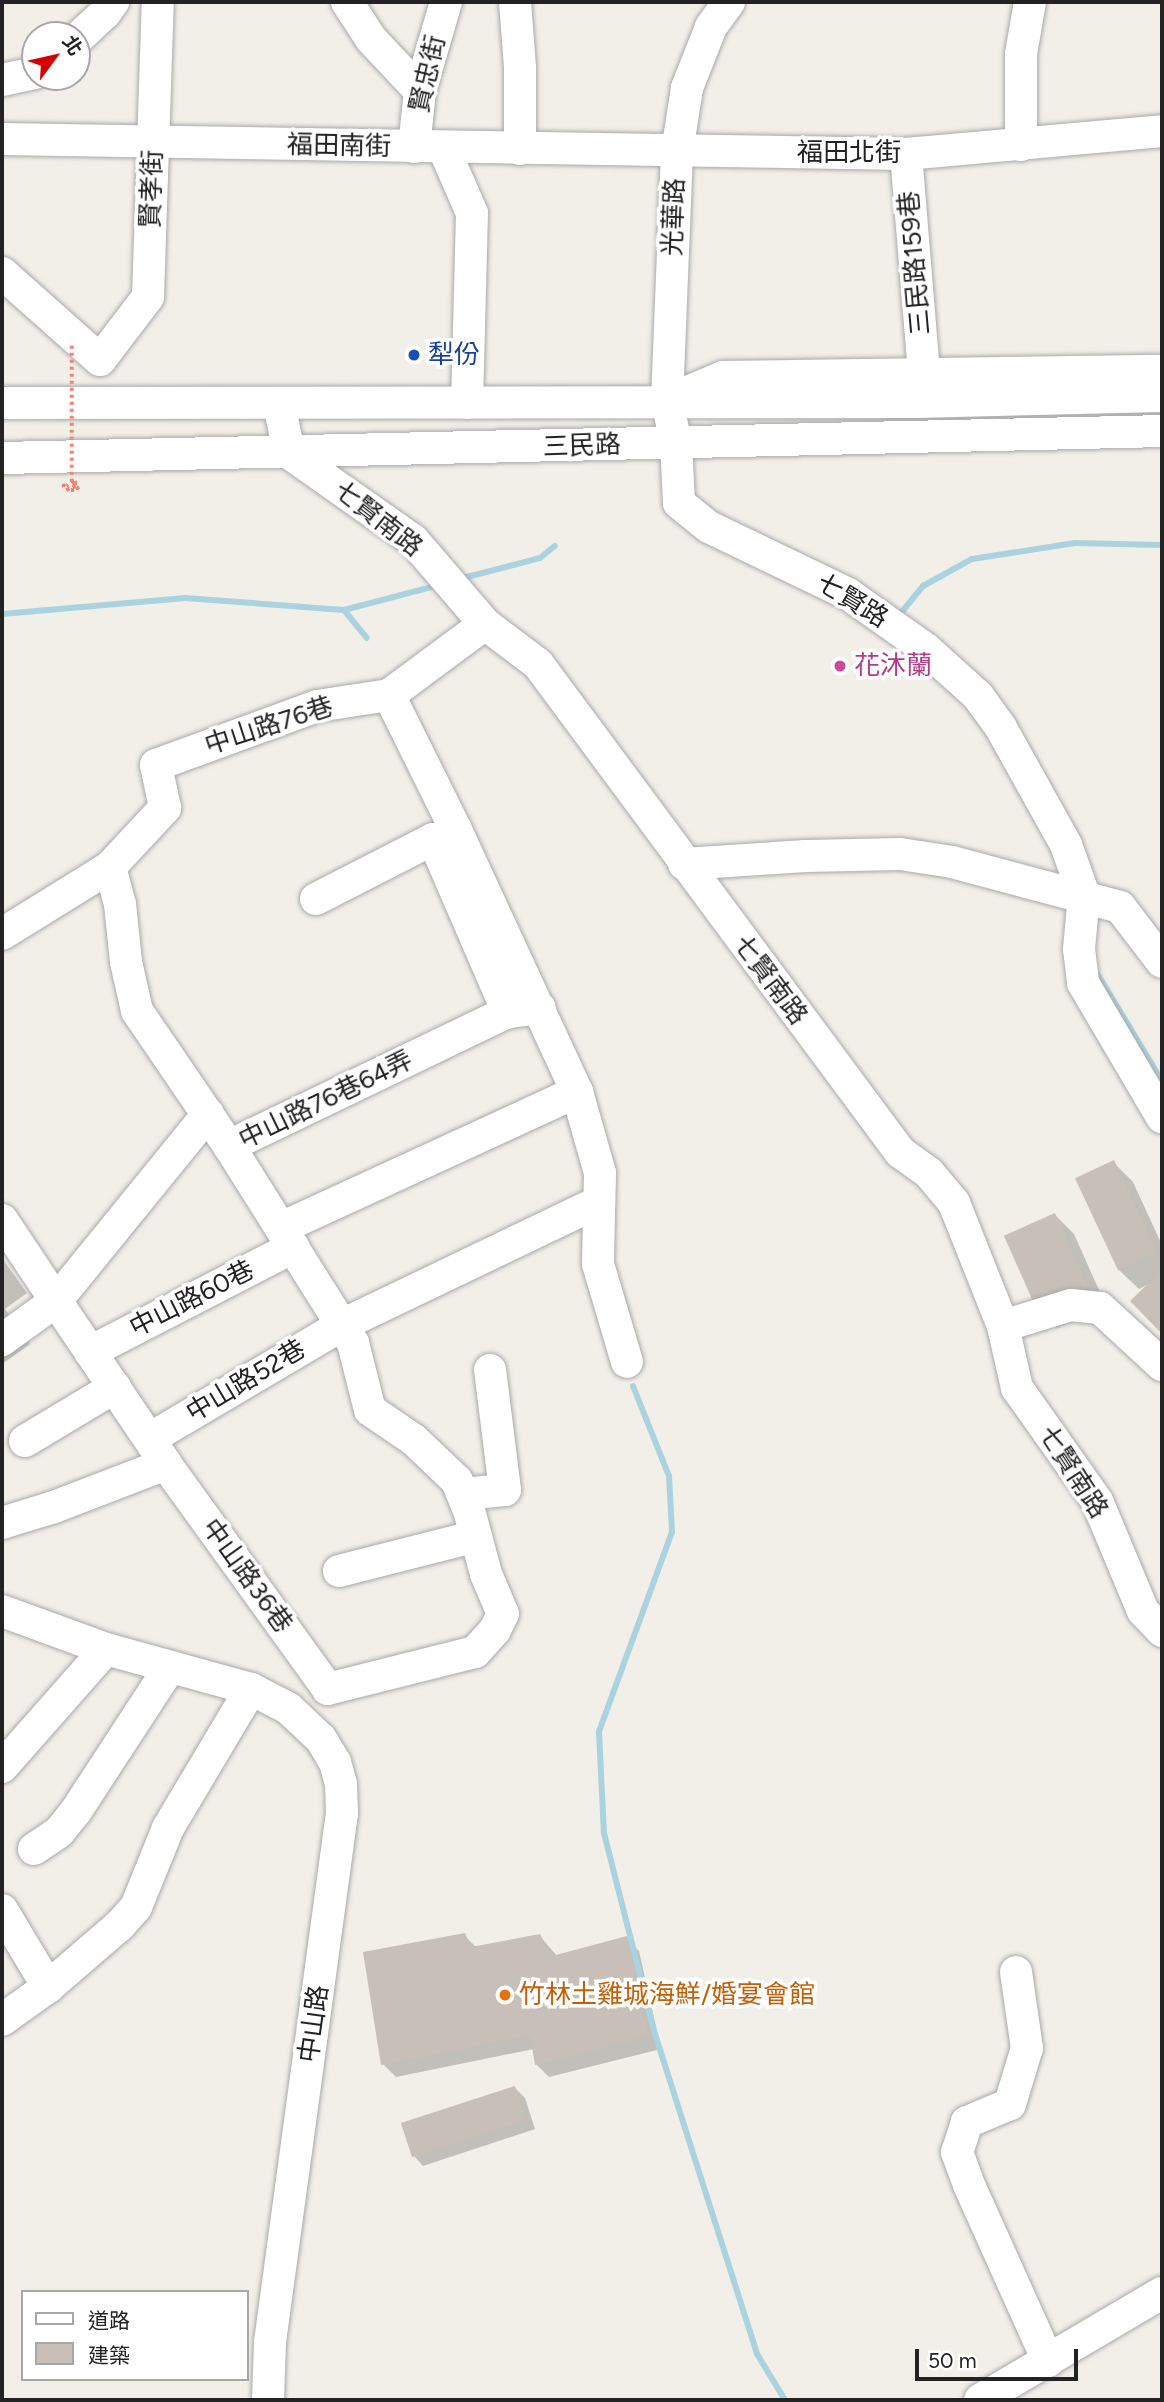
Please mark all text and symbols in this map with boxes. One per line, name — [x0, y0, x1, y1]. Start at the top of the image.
north arrow — [21, 21, 91, 91]
text: 北 — [58, 31, 87, 60]
street label: 賢忠街 — [404, 32, 452, 116]
street label: 福田南街 — [287, 129, 391, 163]
street label: 福田北街 — [797, 137, 901, 169]
street label: 賢孝街 — [135, 149, 169, 229]
street label: 光華路 — [657, 177, 691, 257]
street label: 三民路159巷 — [893, 190, 937, 336]
place label: 犁份 — [428, 339, 480, 371]
marker: 犁份 — [406, 347, 422, 363]
street label: 三民路 — [542, 429, 622, 463]
street label: 七賢南路 — [327, 475, 429, 563]
street label: 七賢路 — [811, 568, 893, 634]
place label: 花沐蘭 — [854, 650, 932, 682]
marker: 花沐蘭 — [832, 658, 848, 674]
street label: 中山路76巷 — [201, 691, 337, 761]
street label: 七賢南路 — [726, 929, 814, 1031]
street label: 中山路76巷64弄 — [234, 1044, 418, 1156]
street label: 中山路60巷 — [125, 1254, 259, 1344]
street label: 中山路52巷 — [181, 1333, 311, 1429]
street label: 七賢南路 — [1032, 1420, 1114, 1524]
street label: 中山路36巷 — [195, 1513, 299, 1639]
place label: 竹林土雞城海鮮/婚宴會館 — [519, 1979, 815, 2011]
street label: 中山路 — [293, 1983, 335, 2065]
marker: 竹林土雞城海鮮/婚宴會館 — [497, 1987, 513, 2003]
legend — [21, 2290, 248, 2381]
text: 道路 — [88, 2308, 130, 2333]
scale bar — [919, 2336, 1082, 2380]
text: 建築 — [88, 2343, 130, 2368]
text: 50 m — [928, 2348, 977, 2373]

